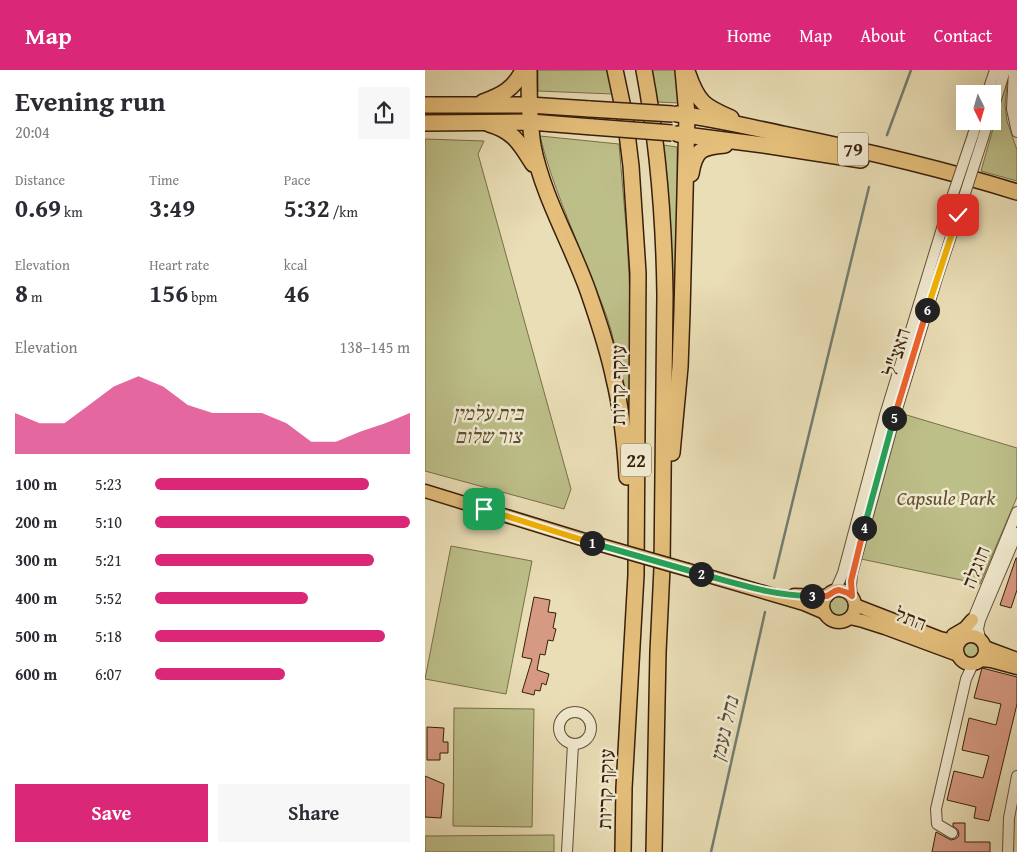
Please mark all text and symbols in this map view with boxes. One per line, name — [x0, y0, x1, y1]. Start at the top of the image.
text: Map — [25, 18, 72, 53]
text: Home — [727, 22, 771, 49]
text: Map — [799, 22, 832, 49]
text: About — [860, 22, 906, 49]
text: Contact — [934, 22, 992, 49]
text: Evening run — [15, 80, 166, 121]
north arrow — [956, 85, 1001, 130]
map controls — [956, 85, 1001, 130]
button: share — [358, 87, 410, 139]
text: 20:04 — [15, 120, 50, 144]
road number: 79 — [838, 132, 868, 166]
text: Distance — [15, 170, 65, 190]
text: Time — [149, 170, 179, 190]
text: Pace — [284, 170, 311, 190]
text: 0.69 — [15, 190, 61, 226]
text: 3:49 — [149, 190, 195, 226]
text: 5:32 — [284, 190, 330, 226]
pin — [937, 194, 979, 236]
icon: check — [944, 201, 972, 229]
text: km — [61, 202, 83, 222]
text: /km — [330, 202, 358, 222]
text: Elevation — [15, 255, 70, 275]
text: Heart rate — [149, 255, 209, 275]
text: kcal — [284, 255, 308, 275]
text: 8 — [15, 275, 28, 311]
text: 156 — [149, 275, 188, 311]
text: 46 — [284, 275, 310, 311]
text: m — [28, 287, 42, 307]
text: bpm — [188, 287, 218, 307]
pin: 6 — [915, 298, 939, 322]
text: 6 — [924, 300, 931, 320]
street label: האצ"ל — [875, 324, 917, 380]
text: Elevation — [15, 335, 78, 359]
text: 138–145 m — [340, 335, 410, 359]
street label: עוקף קריות — [603, 345, 632, 425]
park label: בית עלמין צור שלום — [453, 398, 524, 450]
pin: 5 — [881, 406, 907, 430]
text: 5 — [891, 408, 898, 428]
road number: 22 — [621, 444, 651, 476]
text: 100 m — [15, 472, 57, 496]
text: 5:23 — [95, 472, 122, 496]
park label: Capsule Park — [897, 483, 996, 512]
pin — [463, 488, 505, 530]
icon: arrive — [470, 495, 498, 523]
text: 200 m — [15, 510, 57, 534]
text: 5:10 — [95, 510, 122, 534]
pin: 4 — [851, 516, 877, 540]
text: 4 — [861, 518, 868, 538]
pin: 1 — [579, 530, 605, 556]
text: 1 — [589, 533, 596, 553]
street label: חוגלה — [953, 541, 997, 593]
text: 300 m — [15, 548, 57, 572]
text: 5:21 — [95, 548, 122, 572]
pin: 2 — [689, 562, 713, 586]
text: 2 — [698, 564, 705, 584]
pin: 3 — [799, 584, 825, 608]
text: 400 m — [15, 586, 57, 610]
text: 5:52 — [95, 586, 122, 610]
text: 3 — [809, 586, 816, 606]
street label: התל — [891, 599, 931, 637]
text: 500 m — [15, 624, 57, 648]
text: 5:18 — [95, 624, 122, 648]
text: 600 m — [15, 662, 57, 686]
text: 6:07 — [95, 662, 122, 686]
water label: נחל נעמן — [701, 691, 747, 765]
street label: עוקף קריות — [589, 748, 621, 830]
button: Save — [15, 784, 208, 842]
button: Share — [218, 784, 410, 842]

